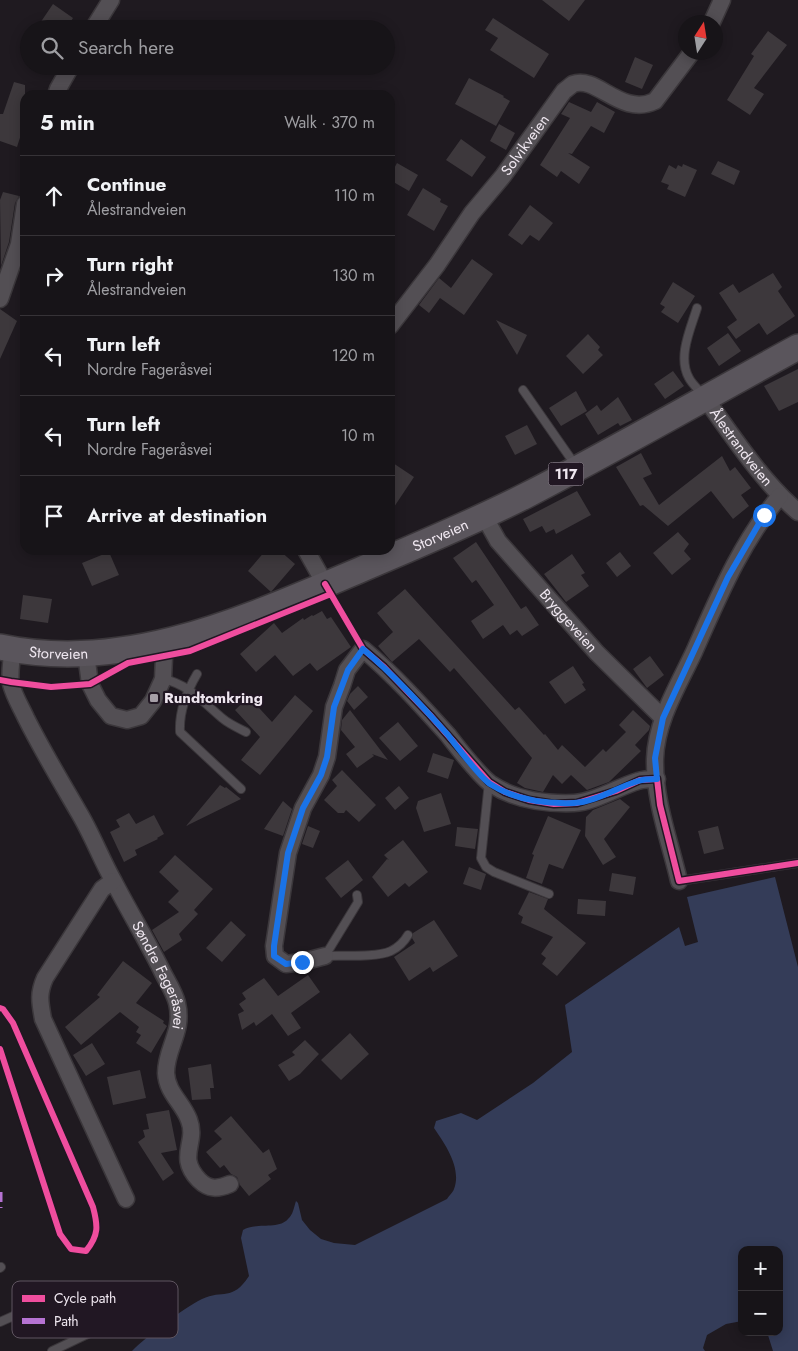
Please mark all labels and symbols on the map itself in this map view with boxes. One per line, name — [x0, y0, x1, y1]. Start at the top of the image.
north arrow — [678, 15, 723, 60]
street label: Solvikveien — [496, 110, 555, 180]
street label: Ålestrandveien — [704, 403, 778, 491]
road number: 117 — [548, 462, 584, 486]
route start — [753, 504, 776, 527]
street label: Storveien — [409, 513, 472, 557]
street label: Bryggeveien — [534, 584, 603, 657]
street label: Storveien — [28, 641, 89, 665]
place label: Rundtomkring — [164, 687, 263, 709]
marker: Rundtomkring — [148, 692, 160, 704]
street label: Søndre Fageråsvei — [126, 917, 190, 1032]
route end — [291, 951, 314, 974]
legend — [12, 1281, 178, 1338]
text: Cycle path — [54, 1288, 116, 1308]
text: Path — [54, 1311, 79, 1331]

